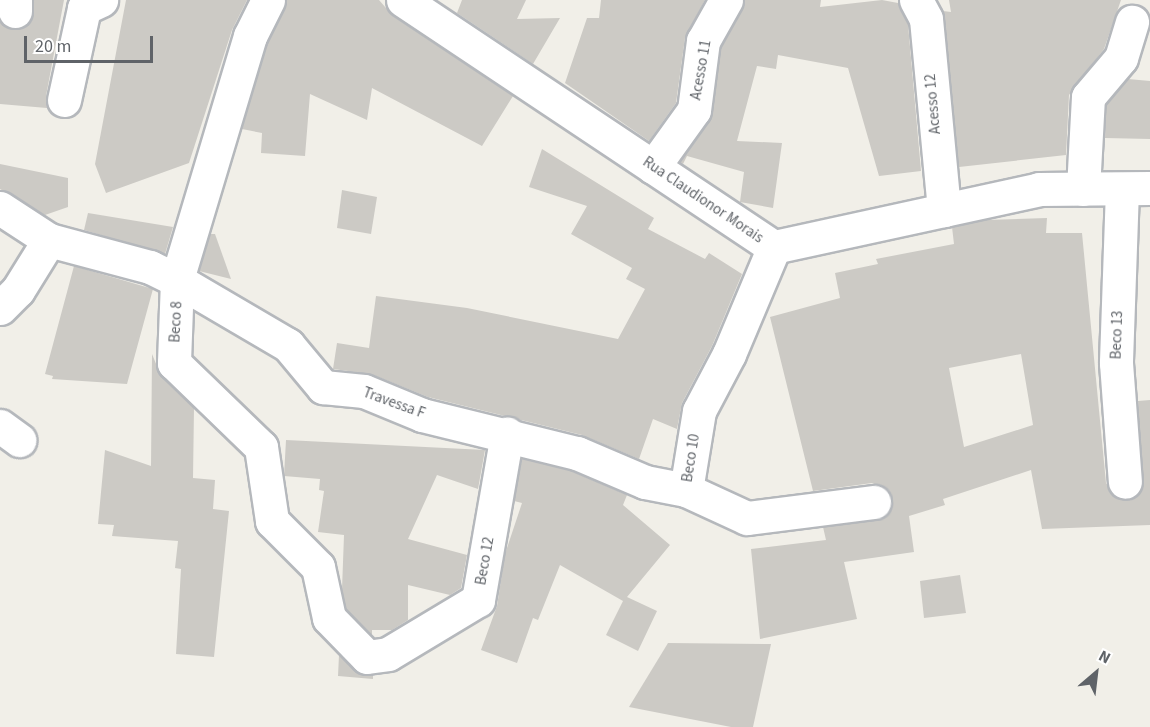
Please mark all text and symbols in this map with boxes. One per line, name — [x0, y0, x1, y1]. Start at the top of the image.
scale bar — [27, 24, 156, 62]
text: 20 m — [35, 34, 71, 59]
street label: Acesso 11 — [687, 39, 715, 101]
street label: Acesso 12 — [921, 73, 945, 135]
street label: Rua Claudionor Morais — [639, 153, 767, 247]
street label: Beco 8 — [166, 301, 186, 343]
street label: Beco 13 — [1107, 310, 1127, 360]
street label: Travessa F — [361, 383, 427, 423]
street label: Beco 10 — [678, 432, 704, 484]
street label: Beco 12 — [472, 535, 498, 587]
north arrow — [1066, 643, 1126, 703]
text: N — [1095, 645, 1114, 669]

